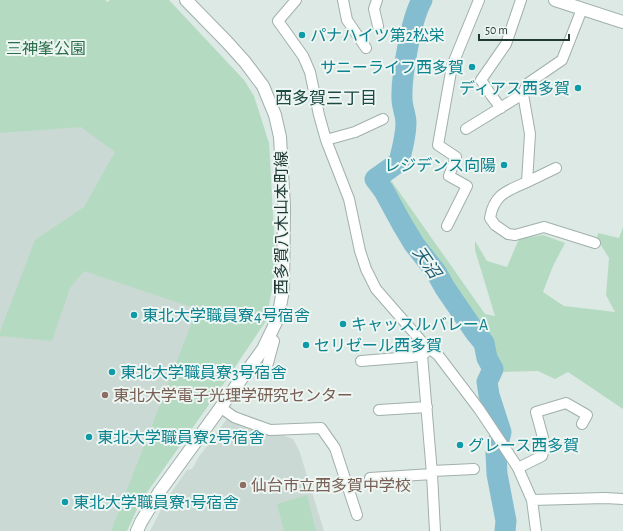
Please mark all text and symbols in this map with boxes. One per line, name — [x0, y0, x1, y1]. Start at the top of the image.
scale bar — [479, 16, 569, 42]
text: 50 m — [485, 24, 508, 36]
place label: パナハイツ第2松栄 — [310, 27, 445, 44]
marker: パナハイツ第2松栄 — [297, 30, 307, 40]
park label: 三神峯公園 — [6, 40, 86, 57]
place label: サニーライフ西多賀 — [320, 59, 464, 76]
marker: サニーライフ西多賀 — [467, 62, 477, 72]
place label: ディアス西多賀 — [459, 80, 570, 97]
marker: ディアス西多賀 — [573, 83, 583, 93]
district label: 西多賀三丁目 — [275, 89, 377, 107]
street label: 西多賀八木山本町線 — [273, 151, 290, 295]
place label: レジデンス向陽 — [384, 157, 496, 174]
marker: レジデンス向陽 — [499, 160, 509, 170]
water label: 天沼 — [410, 243, 445, 283]
place label: 東北大学職員寮4号宿舎 — [142, 307, 310, 324]
marker: 東北大学職員寮4号宿舎 — [129, 310, 139, 320]
place label: キャッスルバレーA — [351, 316, 488, 333]
marker: キャッスルバレーA — [338, 319, 348, 329]
place label: セリゼール西多賀 — [314, 337, 442, 354]
marker: セリゼール西多賀 — [301, 340, 311, 350]
place label: 東北大学職員寮3号宿舎 — [120, 364, 287, 381]
marker: 東北大学職員寮3号宿舎 — [107, 367, 117, 377]
place label: 東北大学電子光理学研究センター — [113, 387, 353, 404]
marker: 東北大学電子光理学研究センター — [100, 390, 110, 400]
place label: 東北大学職員寮2号宿舎 — [97, 429, 264, 446]
marker: 東北大学職員寮2号宿舎 — [84, 432, 94, 442]
place label: グレース西多賀 — [468, 437, 579, 454]
marker: グレース西多賀 — [455, 440, 465, 450]
place label: 仙台市立西多賀中学校 — [251, 477, 411, 494]
marker: 仙台市立西多賀中学校 — [238, 480, 248, 490]
place label: 東北大学職員寮1号宿舎 — [73, 494, 239, 511]
marker: 東北大学職員寮1号宿舎 — [60, 497, 70, 507]

